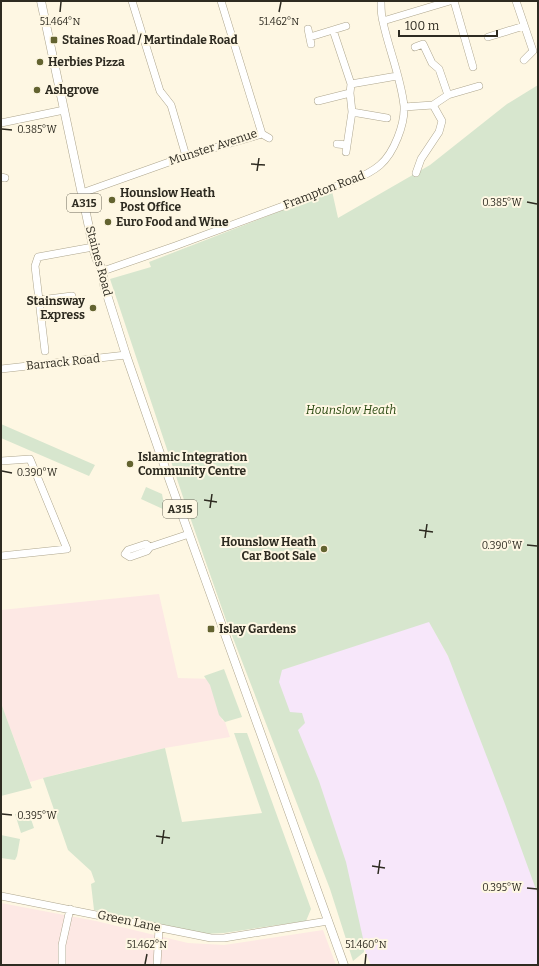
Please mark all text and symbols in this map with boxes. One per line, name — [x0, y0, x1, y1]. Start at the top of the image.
scale bar — [399, 12, 497, 38]
text: 51.464°N — [40, 16, 80, 28]
text: 51.462°N — [259, 16, 299, 28]
text: 100 m — [405, 19, 440, 33]
place label: Staines Road / Martindale Road — [62, 33, 239, 47]
marker: Staines Road / Martindale Road — [49, 35, 59, 45]
place label: Herbies Pizza — [48, 55, 125, 69]
marker: Herbies Pizza — [35, 57, 45, 67]
place label: Ashgrove — [45, 83, 99, 97]
marker: Ashgrove — [32, 85, 42, 95]
text: 0.385°W — [17, 124, 57, 136]
street label: Munster Avenue — [167, 126, 259, 168]
street label: Frampton Road — [281, 168, 367, 212]
place label: Hounslow Heath Post Office — [120, 186, 215, 214]
road number: A315 — [67, 194, 101, 212]
marker: Hounslow Heath Post Office — [107, 195, 117, 205]
text: 0.385°W — [482, 197, 522, 209]
place label: Euro Food and Wine — [116, 215, 229, 229]
marker: Euro Food and Wine — [103, 217, 113, 227]
street label: Staines Road — [83, 224, 115, 298]
place label: Stainsway Express — [26, 294, 85, 322]
marker: Stainsway Express — [88, 303, 98, 313]
street label: Barrack Road — [25, 351, 101, 373]
park label: Hounslow Heath — [306, 403, 396, 417]
place label: Islamic Integration Community Centre — [138, 450, 248, 478]
marker: Islamic Integration Community Centre — [125, 459, 135, 469]
text: 0.390°W — [17, 467, 58, 479]
road number: A315 — [163, 500, 197, 518]
place label: Hounslow Heath Car Boot Sale — [221, 535, 316, 563]
text: 0.390°W — [482, 540, 523, 552]
marker: Hounslow Heath Car Boot Sale — [319, 544, 329, 554]
place label: Islay Gardens — [219, 622, 296, 636]
marker: Islay Gardens — [206, 624, 216, 634]
text: 0.395°W — [17, 810, 57, 822]
text: 0.395°W — [482, 882, 522, 894]
street label: Green Lane — [96, 907, 162, 935]
text: 51.462°N — [127, 939, 167, 951]
text: 51.460°N — [345, 939, 387, 951]

